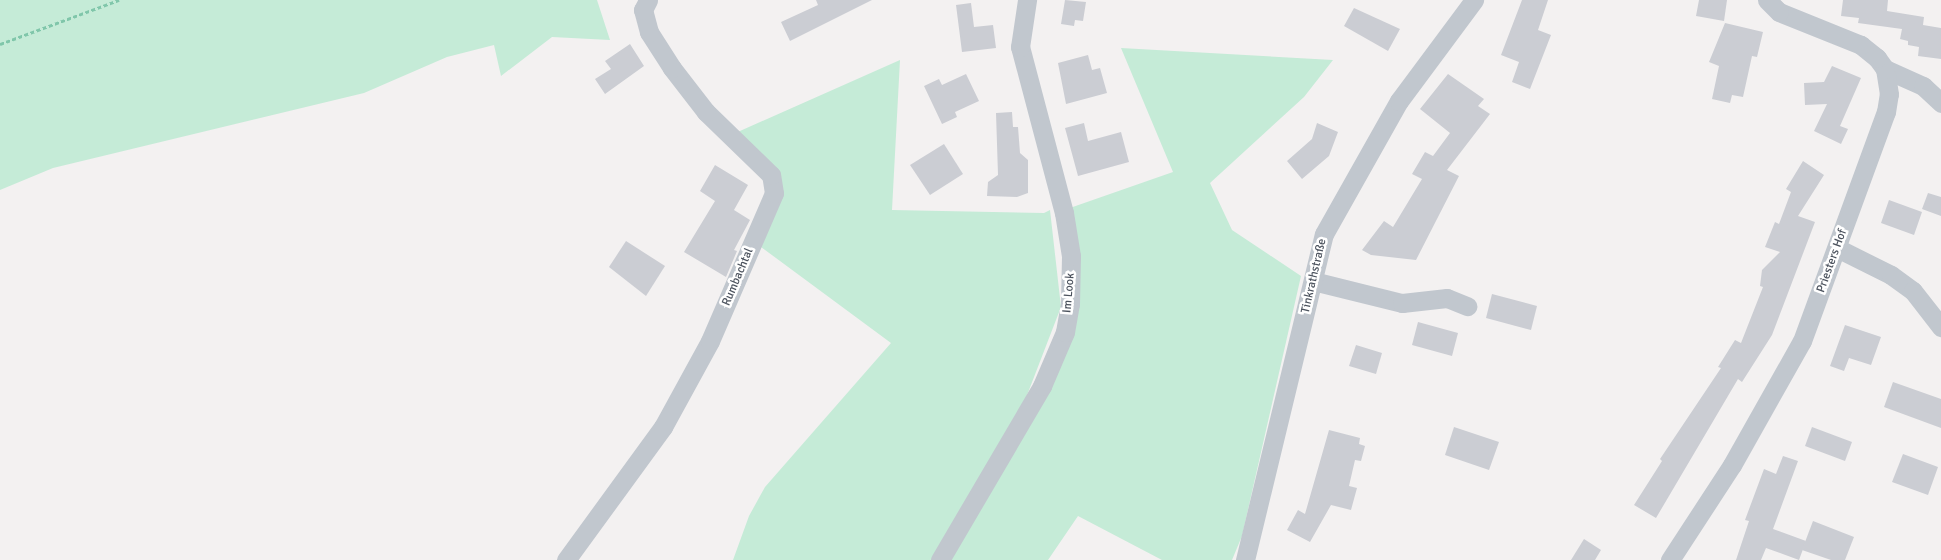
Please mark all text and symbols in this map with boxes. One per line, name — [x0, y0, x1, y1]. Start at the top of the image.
street label: Priesters Hof — [1814, 227, 1850, 295]
street label: Tinkrathstraße — [1298, 237, 1330, 315]
street label: Rumbachtal — [719, 246, 757, 308]
street label: Im Look — [1060, 272, 1078, 314]

